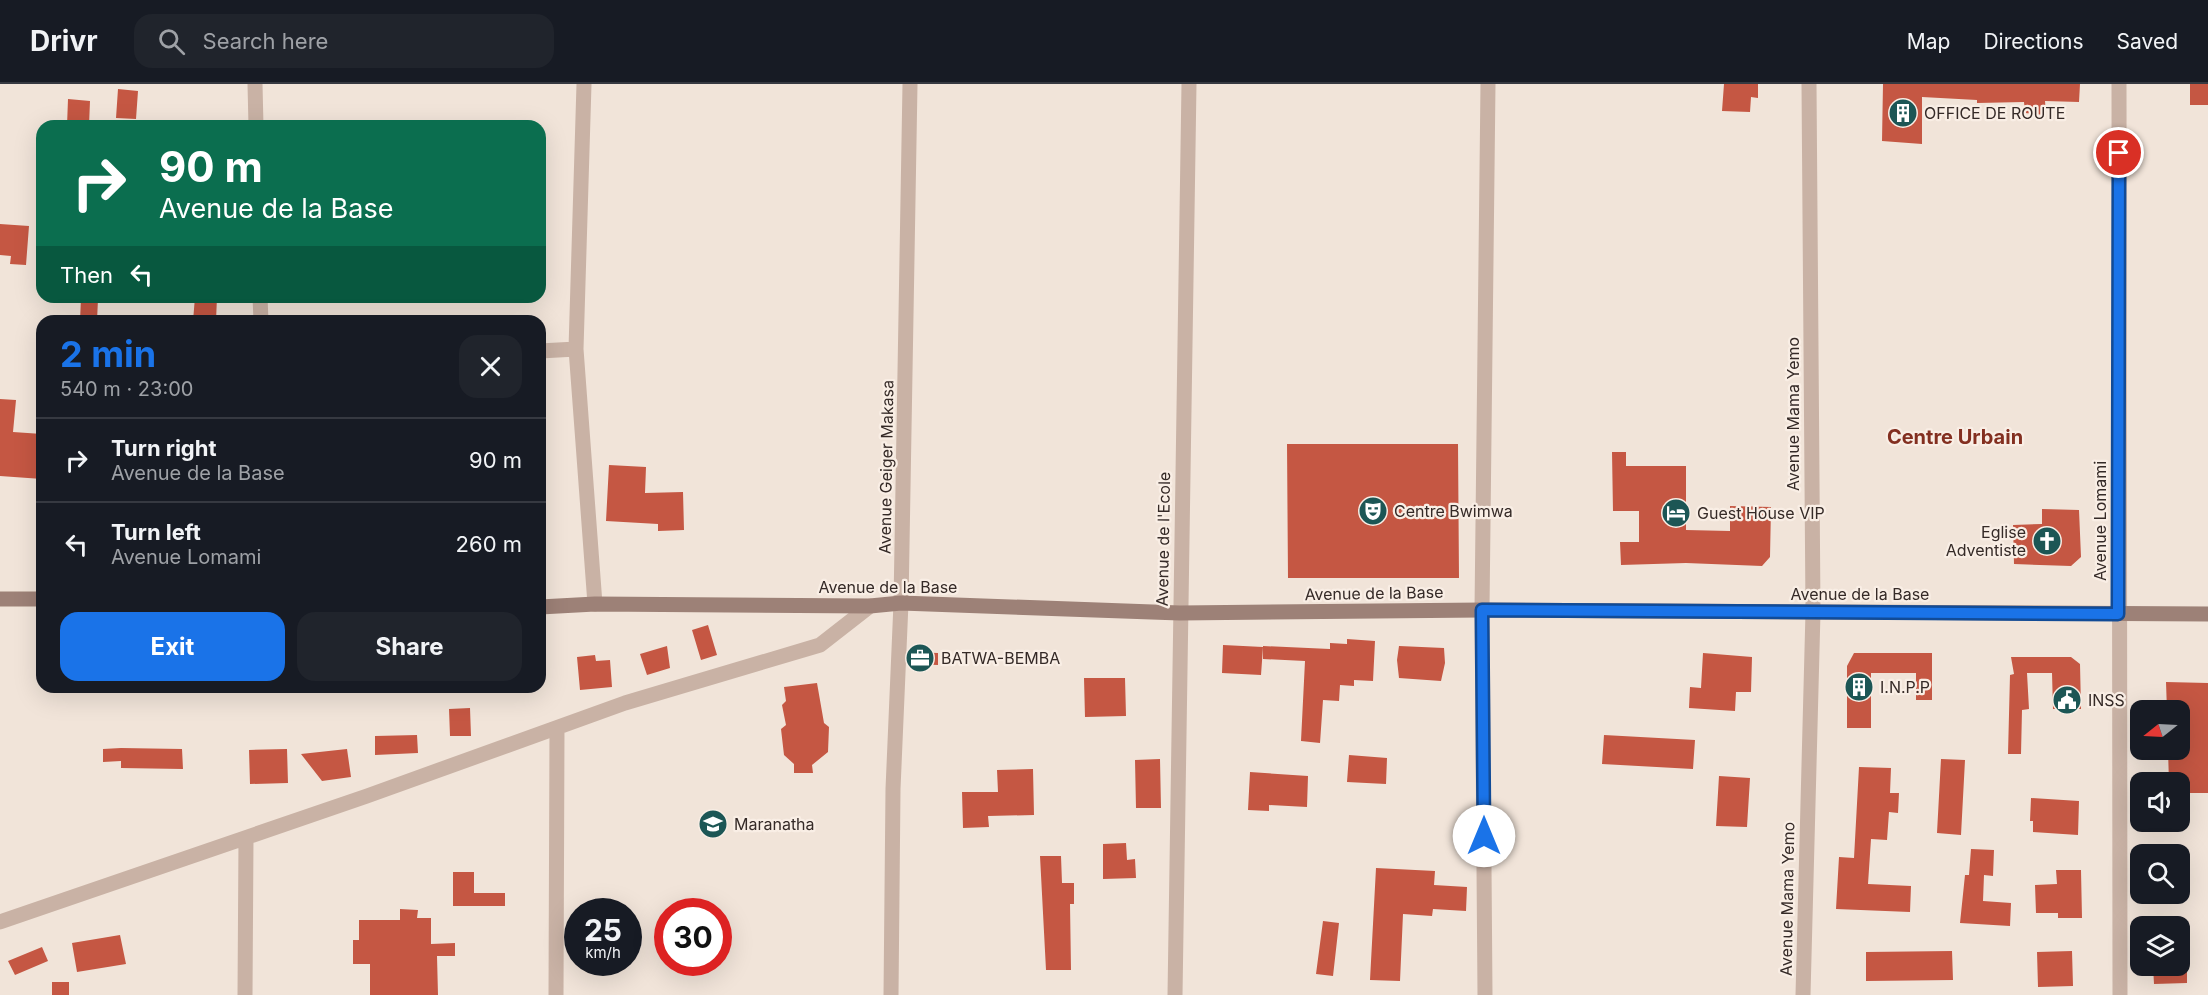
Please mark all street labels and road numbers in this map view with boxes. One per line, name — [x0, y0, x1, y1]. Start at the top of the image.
street label: Avenue Mama Yemo — [1783, 337, 1803, 491]
street label: Avenue Geiger Makasa — [874, 380, 898, 554]
street label: Avenue Lomami — [2090, 461, 2110, 581]
street label: Avenue de l'Ecole — [1152, 472, 1174, 606]
street label: Avenue de la Base — [819, 577, 957, 597]
street label: Avenue de la Base — [1304, 582, 1444, 604]
street label: Avenue de la Base — [1791, 584, 1929, 604]
street label: Avenue Mama Yemo — [1776, 822, 1798, 976]

